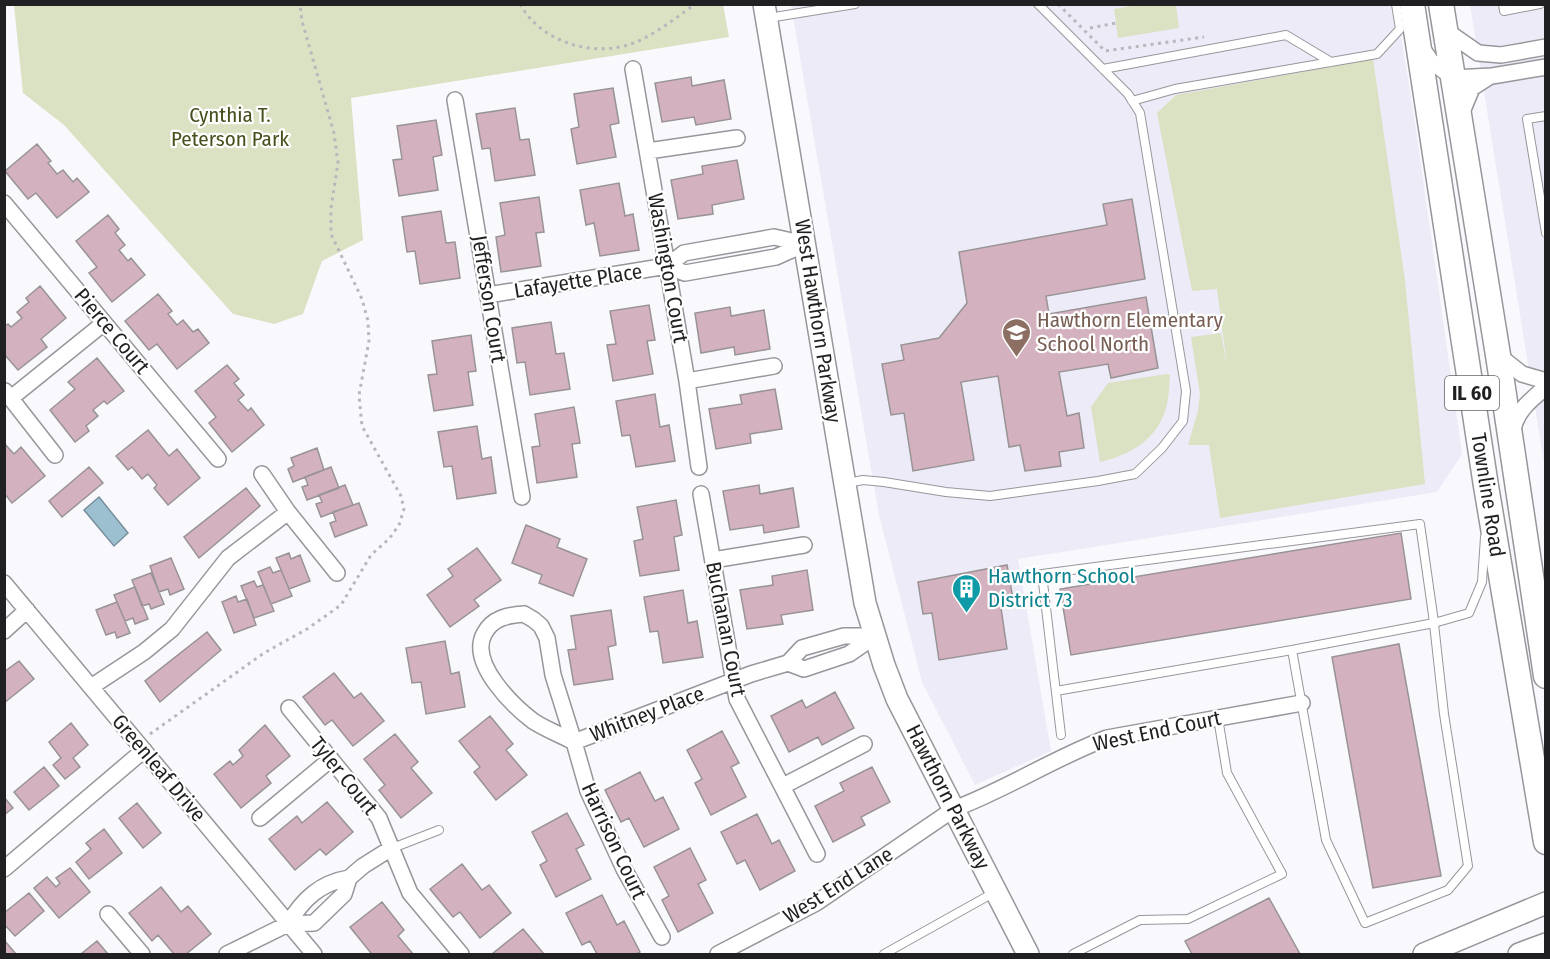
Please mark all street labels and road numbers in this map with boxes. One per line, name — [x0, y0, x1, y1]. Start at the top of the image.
street label: Washington Court — [642, 191, 694, 345]
street label: West Hawthorn Parkway — [789, 217, 847, 425]
street label: Jefferson Court — [466, 233, 512, 365]
street label: Lafayette Place — [512, 258, 644, 304]
street label: Pierce Court — [69, 283, 155, 379]
road number: IL 60 — [1445, 376, 1499, 410]
street label: Townline Road — [1465, 431, 1511, 559]
street label: Buchanan Court — [700, 559, 752, 699]
street label: Whitney Place — [586, 680, 708, 748]
street label: West End Court — [1091, 705, 1223, 757]
street label: Greenleaf Drive — [107, 709, 211, 827]
street label: Hawthorn Parkway — [900, 720, 996, 874]
street label: Tyler Court — [305, 732, 383, 820]
street label: Harrison Court — [576, 779, 652, 903]
street label: West End Lane — [778, 841, 898, 929]

